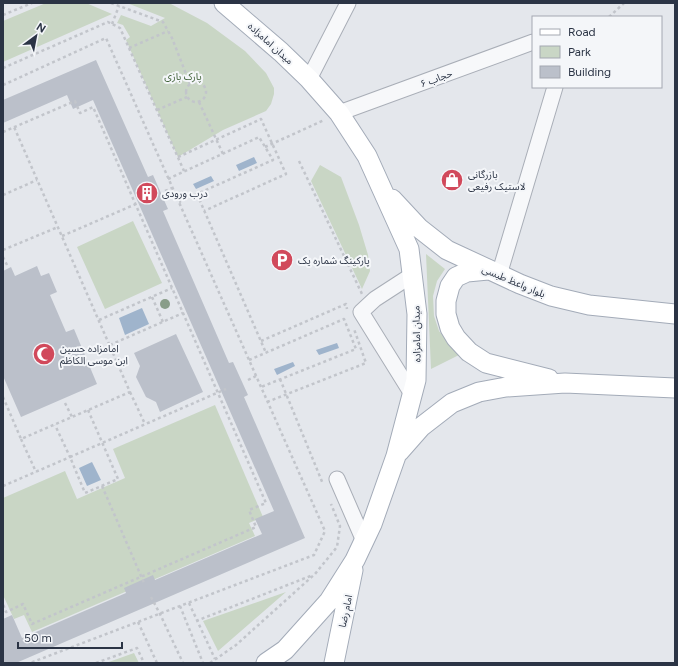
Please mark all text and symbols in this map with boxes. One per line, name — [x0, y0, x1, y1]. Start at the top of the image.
north arrow — [16, 16, 56, 56]
legend — [532, 16, 662, 88]
text: N — [34, 20, 48, 36]
street label: میدان امامزاده — [245, 20, 296, 67]
text: Road — [568, 25, 596, 39]
text: Park — [568, 45, 591, 59]
text: Building — [568, 65, 611, 79]
street label: حجاب ۶ — [418, 67, 454, 90]
park label: پارک بازی — [164, 70, 202, 83]
shop icon: بازرگانی لاستیک رفیعی — [439, 167, 465, 193]
place label: بازرگانی لاستیک رفیعی — [468, 168, 525, 193]
building icon: درب ورودی — [134, 180, 160, 206]
place label: درب ورودی — [162, 187, 208, 200]
parking icon: پارکینگ شماره یک — [269, 247, 295, 273]
place label: پارکینگ شماره یک — [298, 254, 370, 267]
street label: بلوار واعظ طبسی — [480, 262, 548, 301]
street label: میدان امامزاده — [410, 306, 423, 362]
mosque icon: امامزاده حسین ابن موسی الکاظم — [31, 341, 57, 367]
place label: امامزاده حسین ابن موسی الکاظم — [60, 342, 128, 368]
street label: امام رضا — [336, 594, 357, 629]
scale bar — [18, 624, 122, 650]
text: 50 m — [24, 631, 52, 645]

